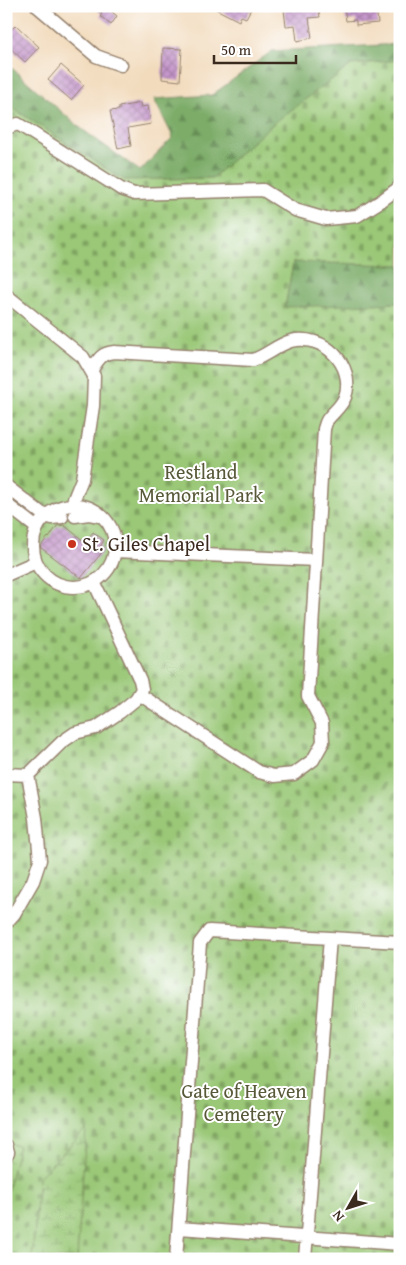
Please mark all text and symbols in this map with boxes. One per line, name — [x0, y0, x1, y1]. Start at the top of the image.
scale bar — [214, 32, 296, 64]
text: 50 m — [221, 39, 252, 60]
park label: Restland Memorial Park — [139, 457, 264, 509]
place label: St. Giles Chapel — [82, 529, 211, 558]
marker: St. Giles Chapel — [66, 538, 78, 550]
park label: Gate of Heaven Cemetery — [181, 1076, 307, 1128]
north arrow — [324, 1182, 374, 1232]
text: N — [327, 1206, 349, 1226]

